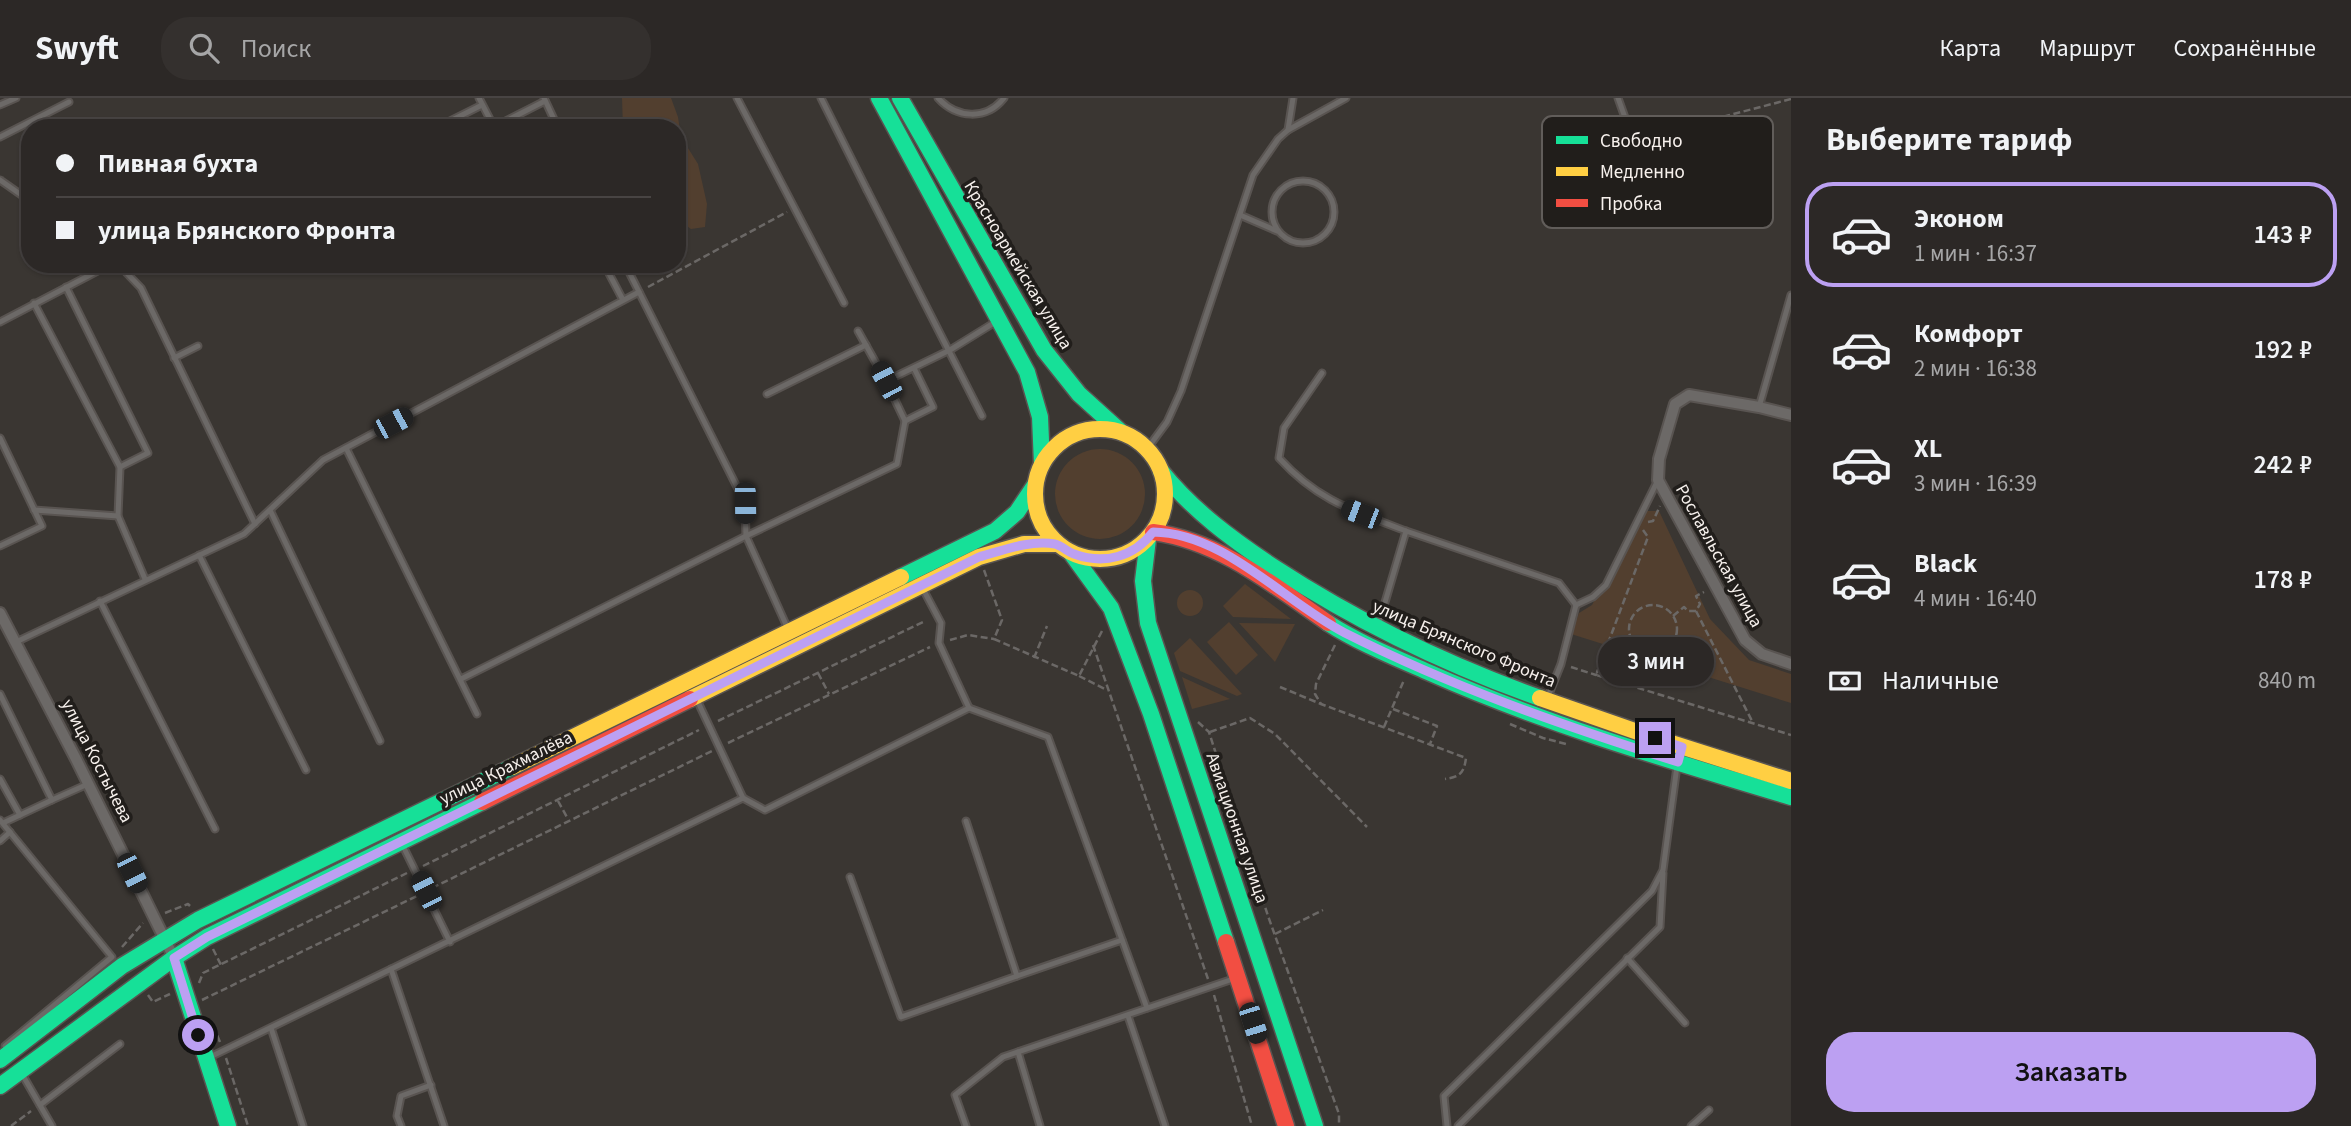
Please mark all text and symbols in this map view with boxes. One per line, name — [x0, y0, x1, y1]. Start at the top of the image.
search box — [161, 17, 651, 80]
text: Swyft — [35, 25, 119, 72]
icon: search — [185, 29, 223, 67]
text: Поиск — [241, 30, 311, 67]
text: Карта — [1940, 31, 2001, 66]
text: Маршрут — [2039, 31, 2135, 66]
text: Сохранённые — [2173, 31, 2316, 66]
legend — [1542, 116, 1773, 228]
text: Выберите тариф — [1826, 117, 2073, 163]
text: Свободно — [1600, 128, 1683, 155]
text: Пивная бухта — [98, 145, 258, 182]
text: Медленно — [1600, 159, 1685, 186]
street label: Красноармейская улица — [958, 176, 1078, 354]
text: Пробка — [1600, 191, 1662, 218]
text: Эконом — [1914, 200, 2004, 237]
icon: car — [1830, 203, 1893, 266]
text: улица Брянского Фронта — [98, 212, 396, 249]
text: 143 ₽ — [2253, 216, 2312, 253]
text: 1 мин · 16:37 — [1914, 237, 2037, 270]
text: Комфорт — [1914, 315, 2023, 352]
icon: car — [1830, 318, 1893, 381]
text: 192 ₽ — [2253, 331, 2312, 368]
text: 2 мин · 16:38 — [1914, 352, 2037, 385]
car — [867, 358, 906, 404]
car — [370, 404, 417, 442]
text: XL — [1914, 430, 1942, 467]
icon: car — [1830, 433, 1893, 496]
text: 242 ₽ — [2253, 446, 2312, 483]
text: 3 мин · 16:39 — [1914, 467, 2037, 500]
street label: Рославльская улица — [1669, 480, 1769, 632]
car — [735, 482, 756, 524]
car — [1338, 497, 1385, 531]
text: Black — [1914, 545, 1977, 582]
icon: car — [1830, 548, 1893, 611]
text: 178 ₽ — [2253, 561, 2312, 598]
text: 4 мин · 16:40 — [1914, 582, 2037, 615]
street label: улица Брянского Фронта — [1368, 594, 1560, 694]
callout: 3 мин — [1597, 636, 1713, 686]
text: 3 мин — [1627, 645, 1685, 678]
icon: cash — [1826, 662, 1864, 700]
text: Наличные — [1882, 662, 1999, 699]
text: 840 m — [2258, 664, 2316, 697]
street label: улица Костычева — [55, 695, 139, 827]
route end — [1639, 722, 1671, 754]
street label: улица Крахмалёва — [435, 725, 577, 811]
street label: Авиационная улица — [1200, 749, 1274, 907]
car — [114, 850, 151, 896]
car — [408, 868, 445, 914]
car — [1237, 1000, 1270, 1046]
route start — [182, 1019, 214, 1051]
button: Заказать — [1826, 1032, 2316, 1112]

